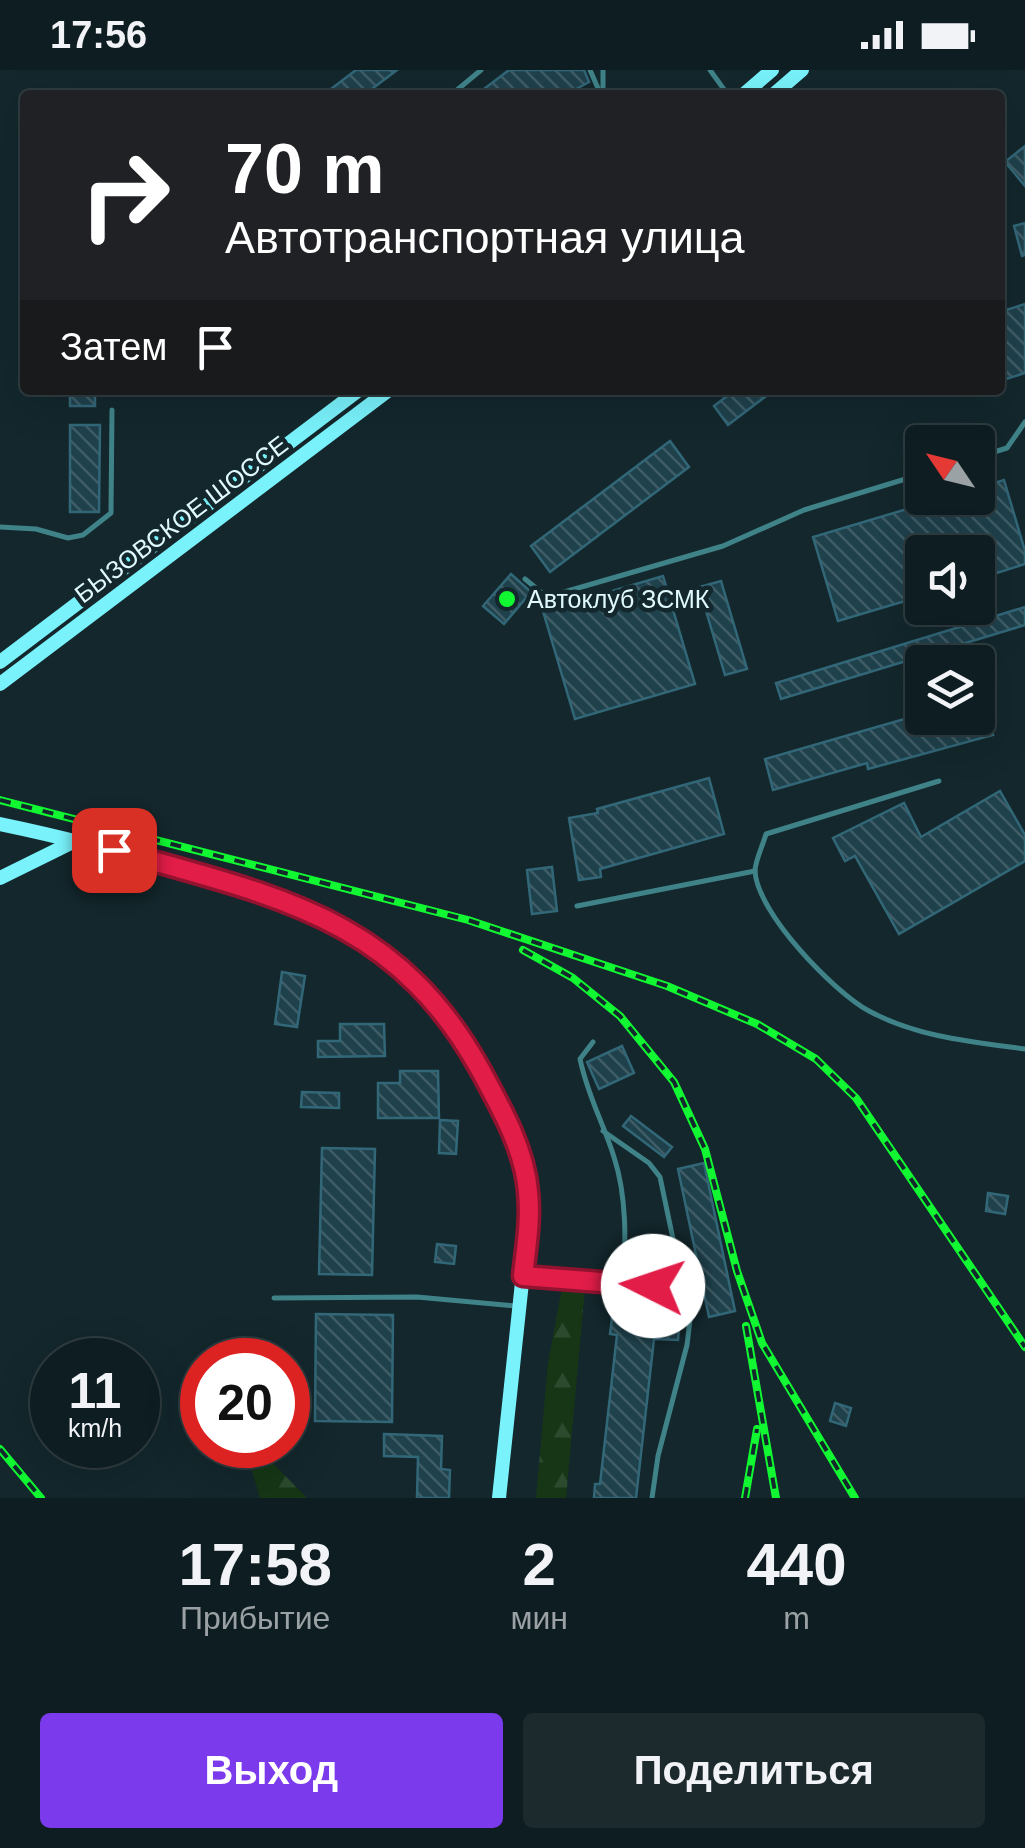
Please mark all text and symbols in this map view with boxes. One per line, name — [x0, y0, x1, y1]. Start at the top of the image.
text: 17:56 — [50, 14, 147, 56]
icon: right — [60, 130, 190, 260]
text: 70 m — [225, 130, 385, 208]
text: Автотранспортная улица — [225, 212, 745, 263]
icon: arrive — [188, 320, 243, 375]
text: Затем — [60, 326, 168, 368]
north arrow — [905, 425, 995, 515]
map controls — [905, 425, 995, 735]
street label: БЫЗОВСКОЕ ШОССЕ — [69, 430, 293, 608]
button: sound — [905, 535, 995, 625]
place label: Автоклуб ЗСМК — [527, 585, 710, 613]
marker: Автоклуб ЗСМК — [496, 588, 518, 610]
button: layers — [905, 645, 995, 735]
pin — [72, 808, 157, 893]
icon: arrive — [87, 823, 142, 878]
position arrow — [601, 1234, 705, 1338]
speed limit sign: 20 — [180, 1338, 310, 1468]
text: 11 — [69, 1363, 121, 1419]
text: km/h — [68, 1414, 122, 1442]
text: 17:58 — [178, 1531, 332, 1598]
text: 2 — [522, 1531, 556, 1598]
text: 440 — [746, 1531, 847, 1598]
text: Прибытие — [180, 1600, 330, 1636]
text: мин — [510, 1600, 568, 1636]
text: m — [783, 1600, 810, 1636]
button: Выход — [40, 1713, 503, 1828]
button: Поделиться — [523, 1713, 985, 1828]

